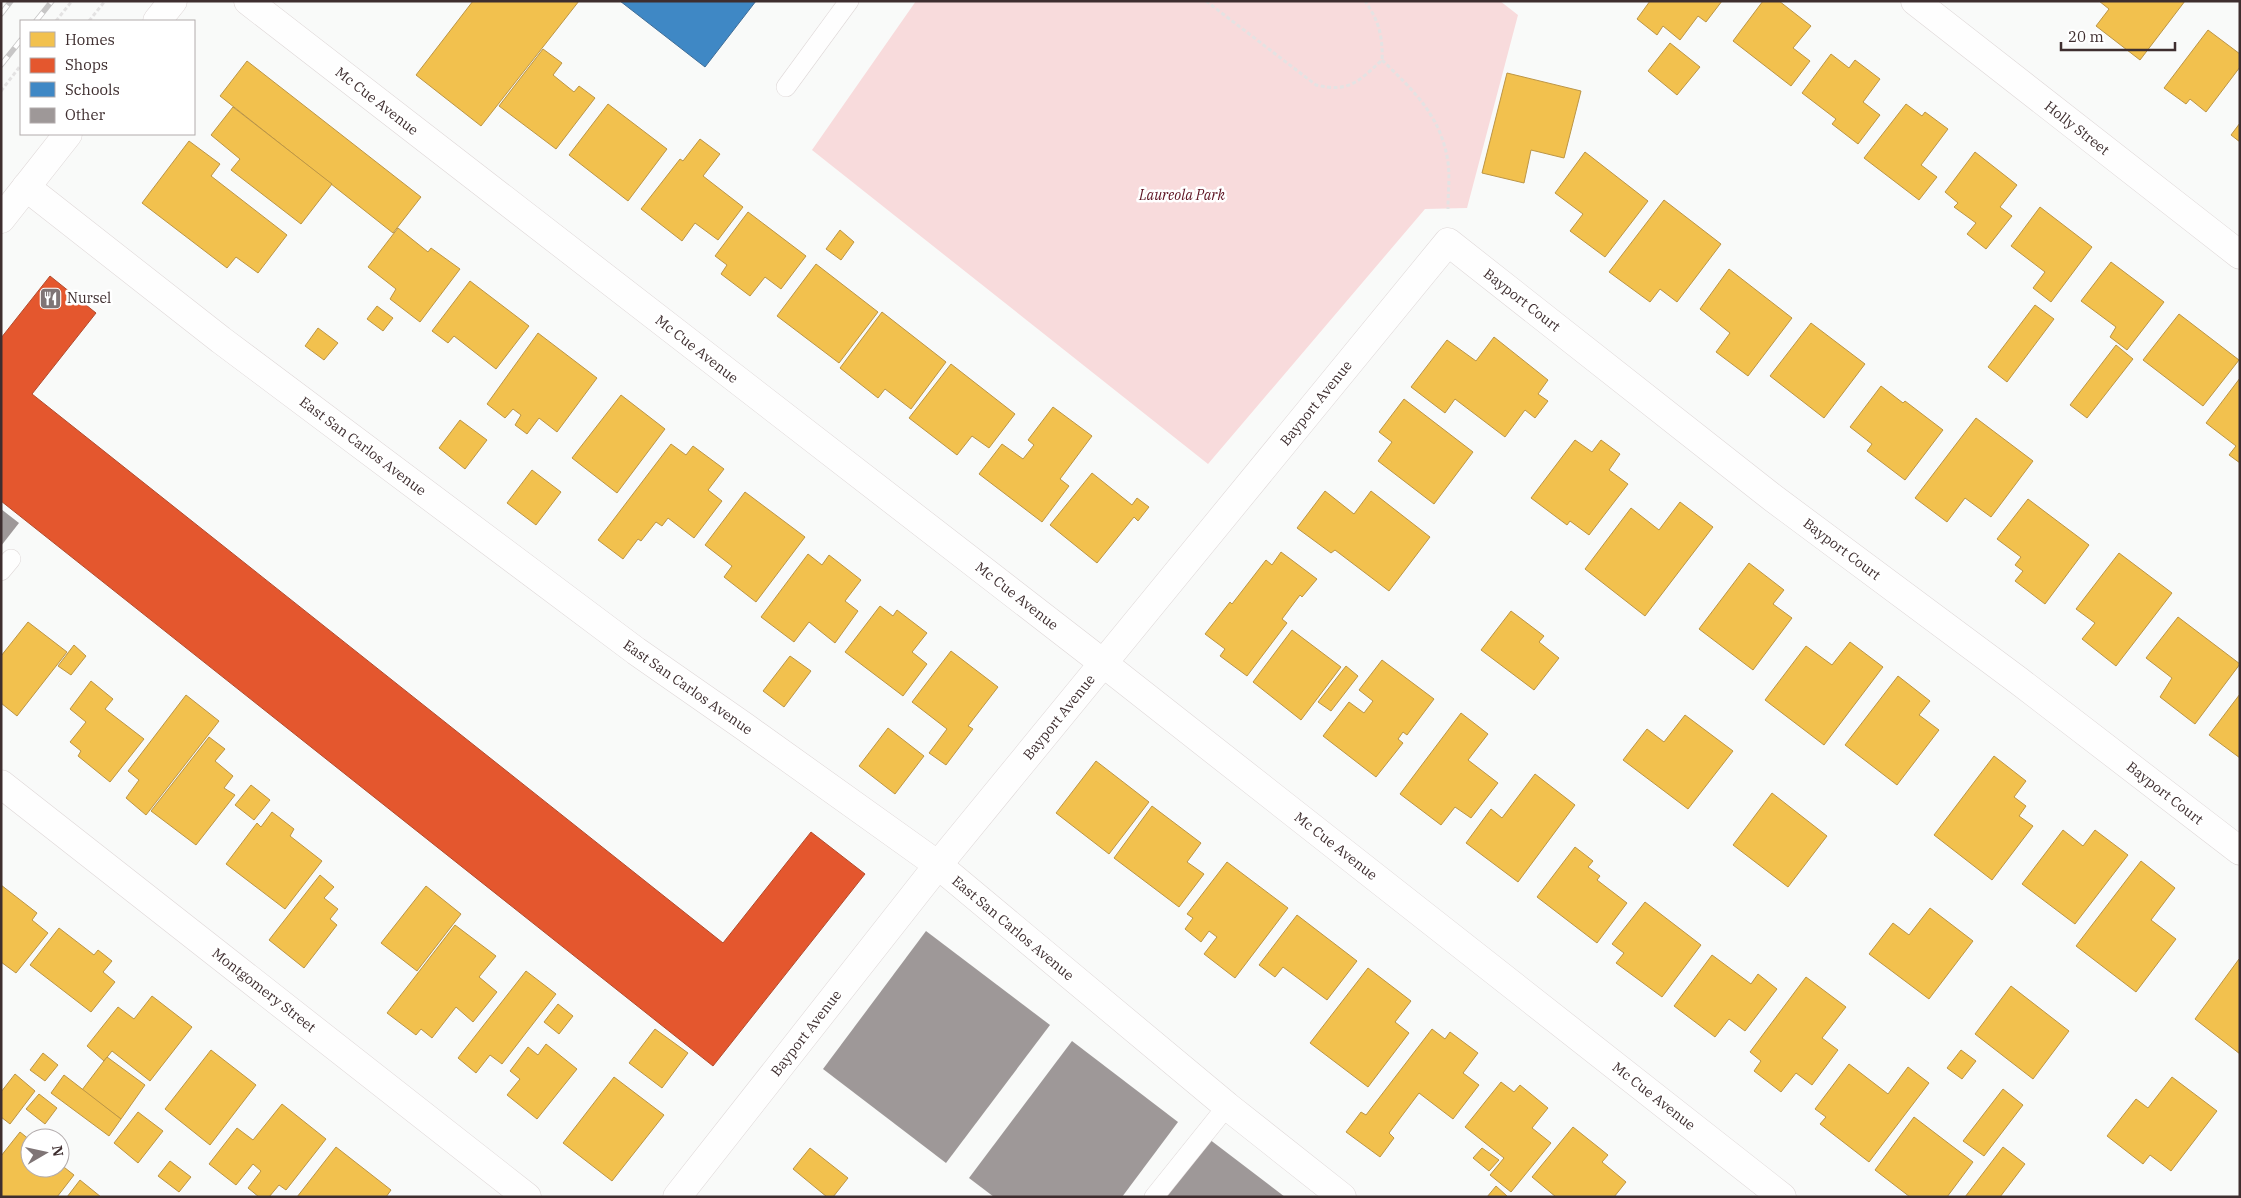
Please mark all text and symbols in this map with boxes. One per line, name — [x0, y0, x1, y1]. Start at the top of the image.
legend — [20, 20, 195, 135]
scale bar — [2061, 20, 2175, 52]
text: 20 m — [2068, 27, 2104, 46]
text: Homes — [65, 30, 115, 49]
text: Shops — [65, 55, 108, 74]
street label: Mc Cue Avenue — [332, 63, 422, 139]
text: Schools — [65, 80, 120, 99]
street label: Holly Street — [2041, 97, 2113, 159]
text: Other — [65, 105, 105, 124]
park label: Laureola Park — [1138, 186, 1225, 204]
street label: Bayport Court — [1480, 264, 1564, 336]
restaurant icon: Nursel — [39, 286, 63, 310]
place label: Nursel — [67, 289, 111, 307]
street label: Mc Cue Avenue — [652, 311, 742, 387]
street label: Bayport Avenue — [1276, 357, 1356, 449]
street label: East San Carlos Avenue — [296, 393, 430, 499]
street label: Bayport Court — [1800, 514, 1884, 584]
street label: Mc Cue Avenue — [972, 558, 1062, 634]
street label: East San Carlos Avenue — [620, 636, 756, 738]
street label: Bayport Avenue — [1019, 671, 1099, 763]
street label: Bayport Court — [2123, 757, 2207, 829]
street label: Mc Cue Avenue — [1291, 808, 1381, 884]
street label: East San Carlos Avenue — [948, 872, 1078, 984]
street label: Montgomery Street — [208, 944, 320, 1036]
street label: Bayport Avenue — [767, 986, 845, 1080]
street label: Mc Cue Avenue — [1609, 1058, 1699, 1134]
north arrow — [20, 1128, 70, 1178]
text: N — [48, 1144, 68, 1158]

